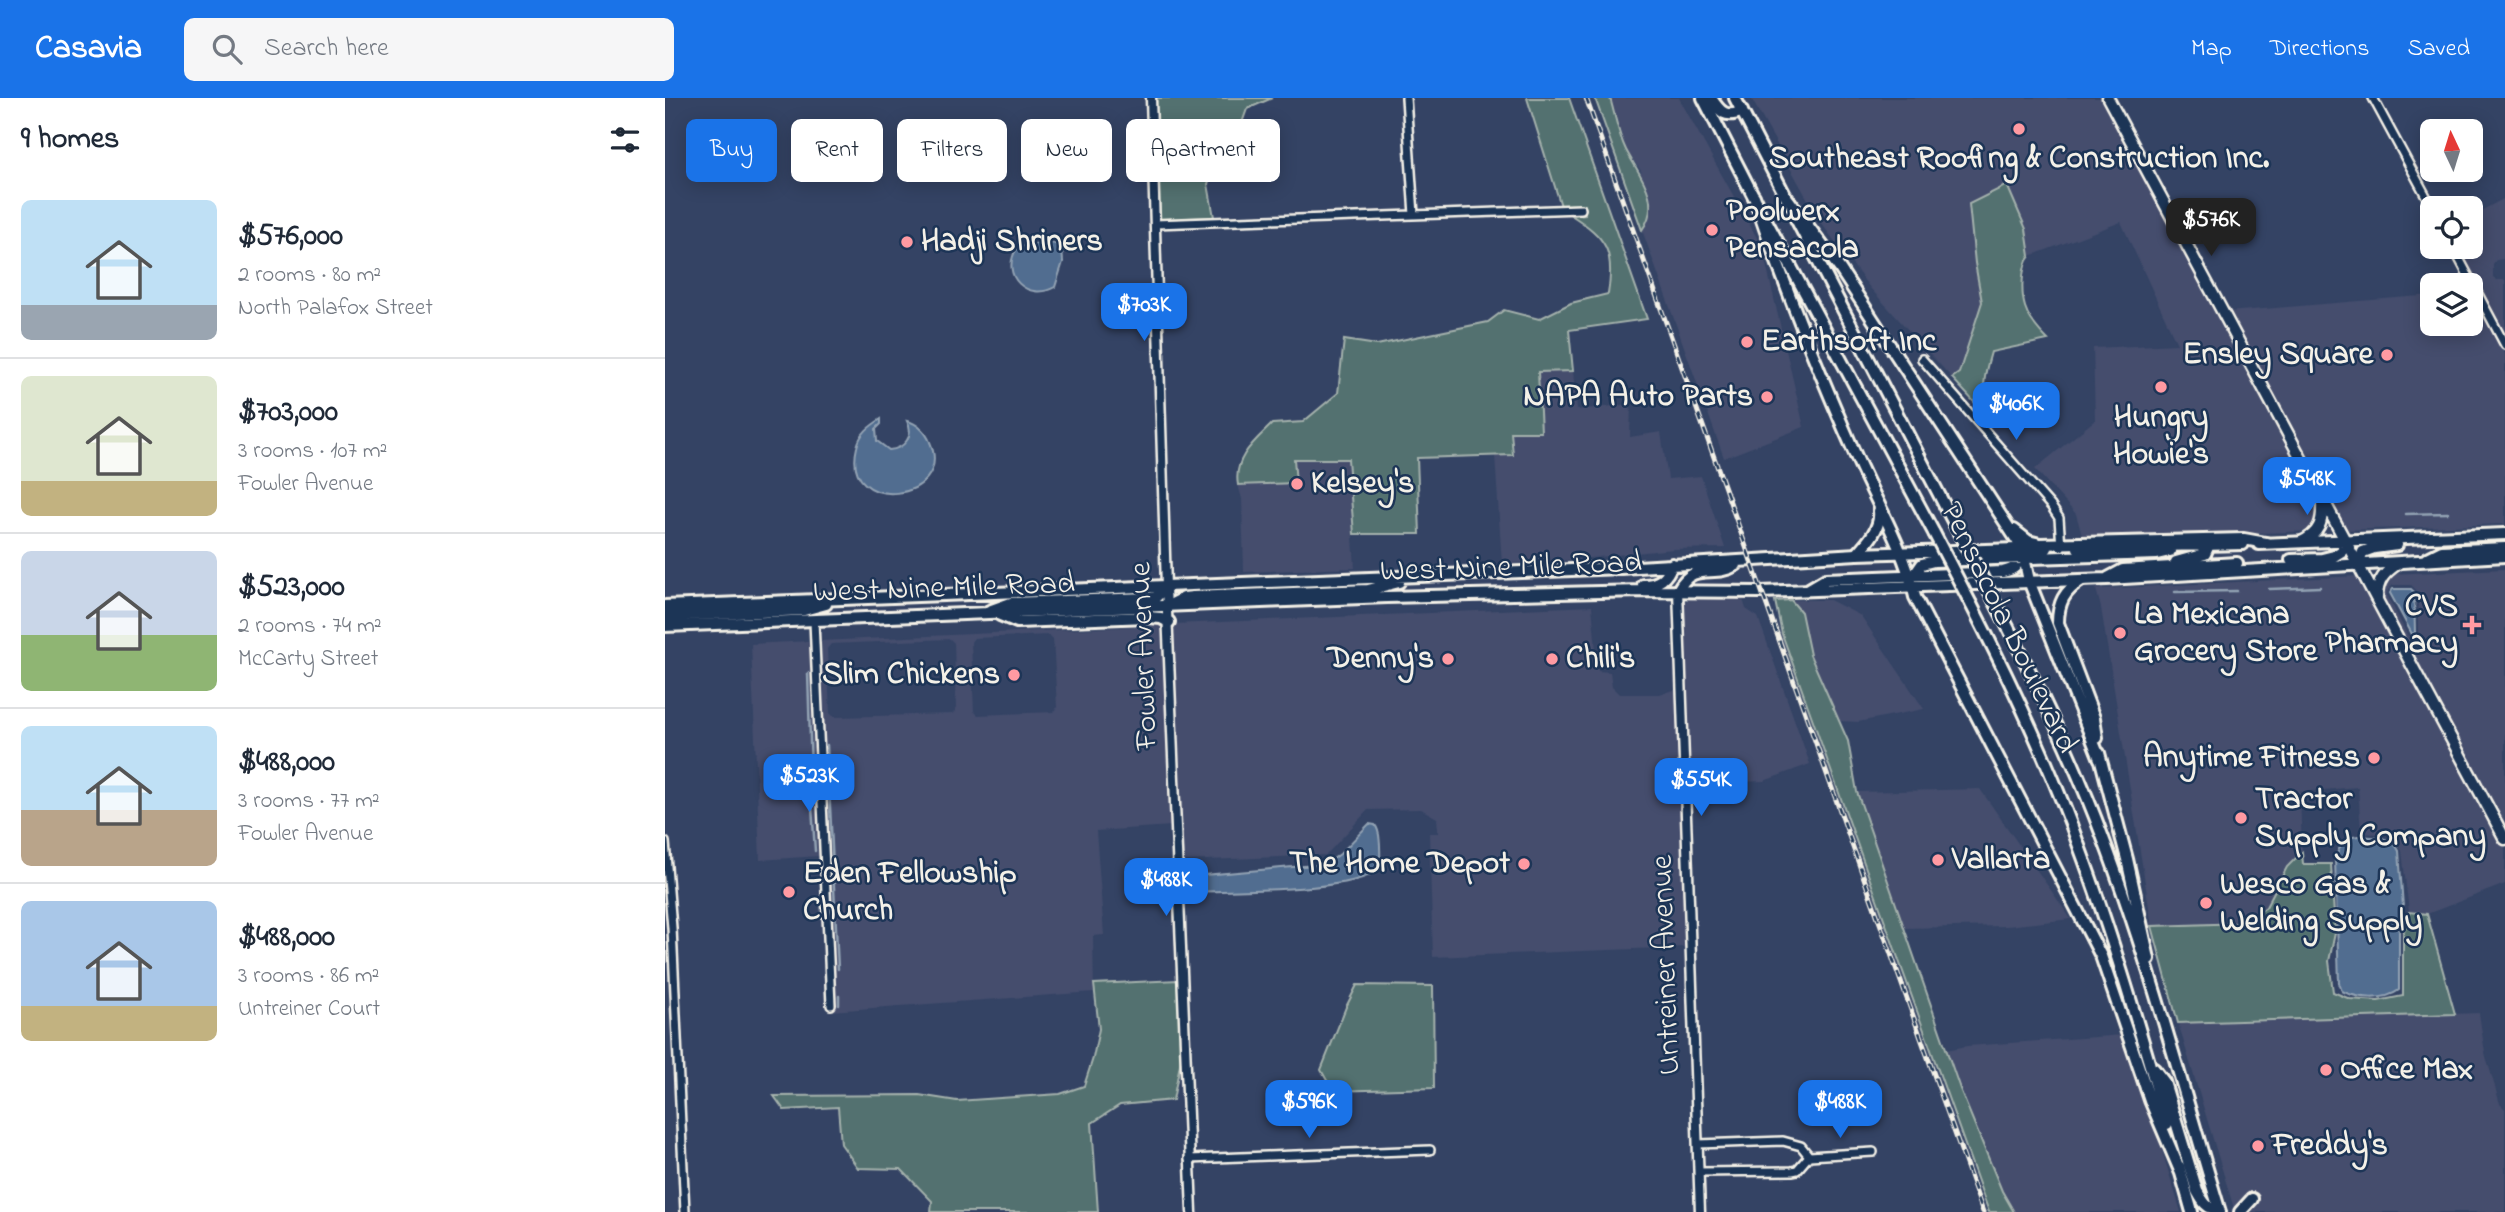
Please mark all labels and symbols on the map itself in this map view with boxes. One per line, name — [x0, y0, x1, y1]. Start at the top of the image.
north arrow — [2420, 119, 2483, 182]
marker: Southeast Roofing & Construction Inc. — [2011, 121, 2027, 137]
place label: Southeast Roofing & Construction Inc. — [1769, 136, 2270, 184]
place label: Poolwerx Pensacola — [1726, 189, 1859, 273]
pin: $576K — [2162, 198, 2260, 258]
place label: Hadji Shriners — [921, 219, 1103, 266]
marker: Poolwerx Pensacola — [1704, 222, 1720, 238]
marker: Hadji Shriners — [899, 234, 915, 250]
pin: $703K — [1095, 284, 1193, 343]
place label: Earthsoft Inc — [1761, 319, 1937, 366]
place label: Ensley Square — [2182, 332, 2375, 380]
marker: Earthsoft Inc — [1739, 334, 1755, 350]
marker: Ensley Square — [2379, 347, 2395, 363]
place label: NAPA Auto Parts — [1523, 374, 1753, 421]
marker: Hungry Howie's — [2153, 379, 2169, 395]
pin: $406K — [1967, 382, 2065, 442]
marker: NAPA Auto Parts — [1759, 389, 1775, 405]
place label: Hungry Howie's — [2113, 395, 2209, 479]
pin: $548K — [2258, 458, 2356, 517]
place label: Kelsey's — [1311, 461, 1414, 509]
marker: Kelsey's — [1289, 476, 1305, 492]
street label: Pensacola Boulevard — [1927, 494, 2089, 762]
street label: West Nine Mile Road — [1379, 540, 1643, 596]
street label: Fowler Avenue — [1118, 560, 1172, 752]
street label: West Nine Mile Road — [812, 561, 1076, 617]
place label: CVS Pharmacy — [2325, 584, 2458, 669]
place label: La Mexicana Grocery Store — [2134, 592, 2319, 677]
marker: CVS Pharmacy — [2464, 617, 2480, 633]
marker: La Mexicana Grocery Store — [2112, 625, 2128, 641]
place label: Denny's — [1325, 636, 1434, 684]
place label: Chili's — [1566, 636, 1635, 683]
marker: Denny's — [1440, 651, 1456, 667]
marker: Chili's — [1544, 651, 1560, 667]
place label: Slim Chickens — [822, 652, 1000, 699]
marker: Slim Chickens — [1006, 667, 1022, 683]
place label: Anytime Fitness — [2143, 735, 2360, 783]
marker: Anytime Fitness — [2366, 750, 2382, 766]
pin: $523K — [760, 754, 858, 814]
pin: $554K — [1652, 758, 1750, 818]
place label: Tractor Supply Company — [2255, 777, 2486, 862]
marker: Tractor Supply Company — [2233, 810, 2249, 826]
place label: Vallarta — [1951, 837, 2050, 884]
place label: The Home Depot — [1289, 841, 1510, 888]
place label: Eden Fellowship Church — [803, 851, 1017, 935]
marker: Vallarta — [1930, 852, 1946, 868]
street label: Untreiner Avenue — [1640, 853, 1694, 1076]
marker: The Home Depot — [1516, 856, 1532, 872]
pin: $488K — [1117, 858, 1215, 918]
place label: Wesco Gas & Welding Supply — [2220, 862, 2422, 947]
marker: Eden Fellowship Church — [781, 884, 797, 900]
marker: Wesco Gas & Welding Supply — [2198, 895, 2214, 911]
place label: Office Max — [2340, 1047, 2473, 1094]
marker: Office Max — [2318, 1062, 2334, 1078]
pin: $596K — [1260, 1080, 1358, 1140]
pin: $488K — [1791, 1080, 1889, 1140]
place label: Freddy's — [2270, 1123, 2388, 1171]
marker: Freddy's — [2250, 1138, 2266, 1154]

